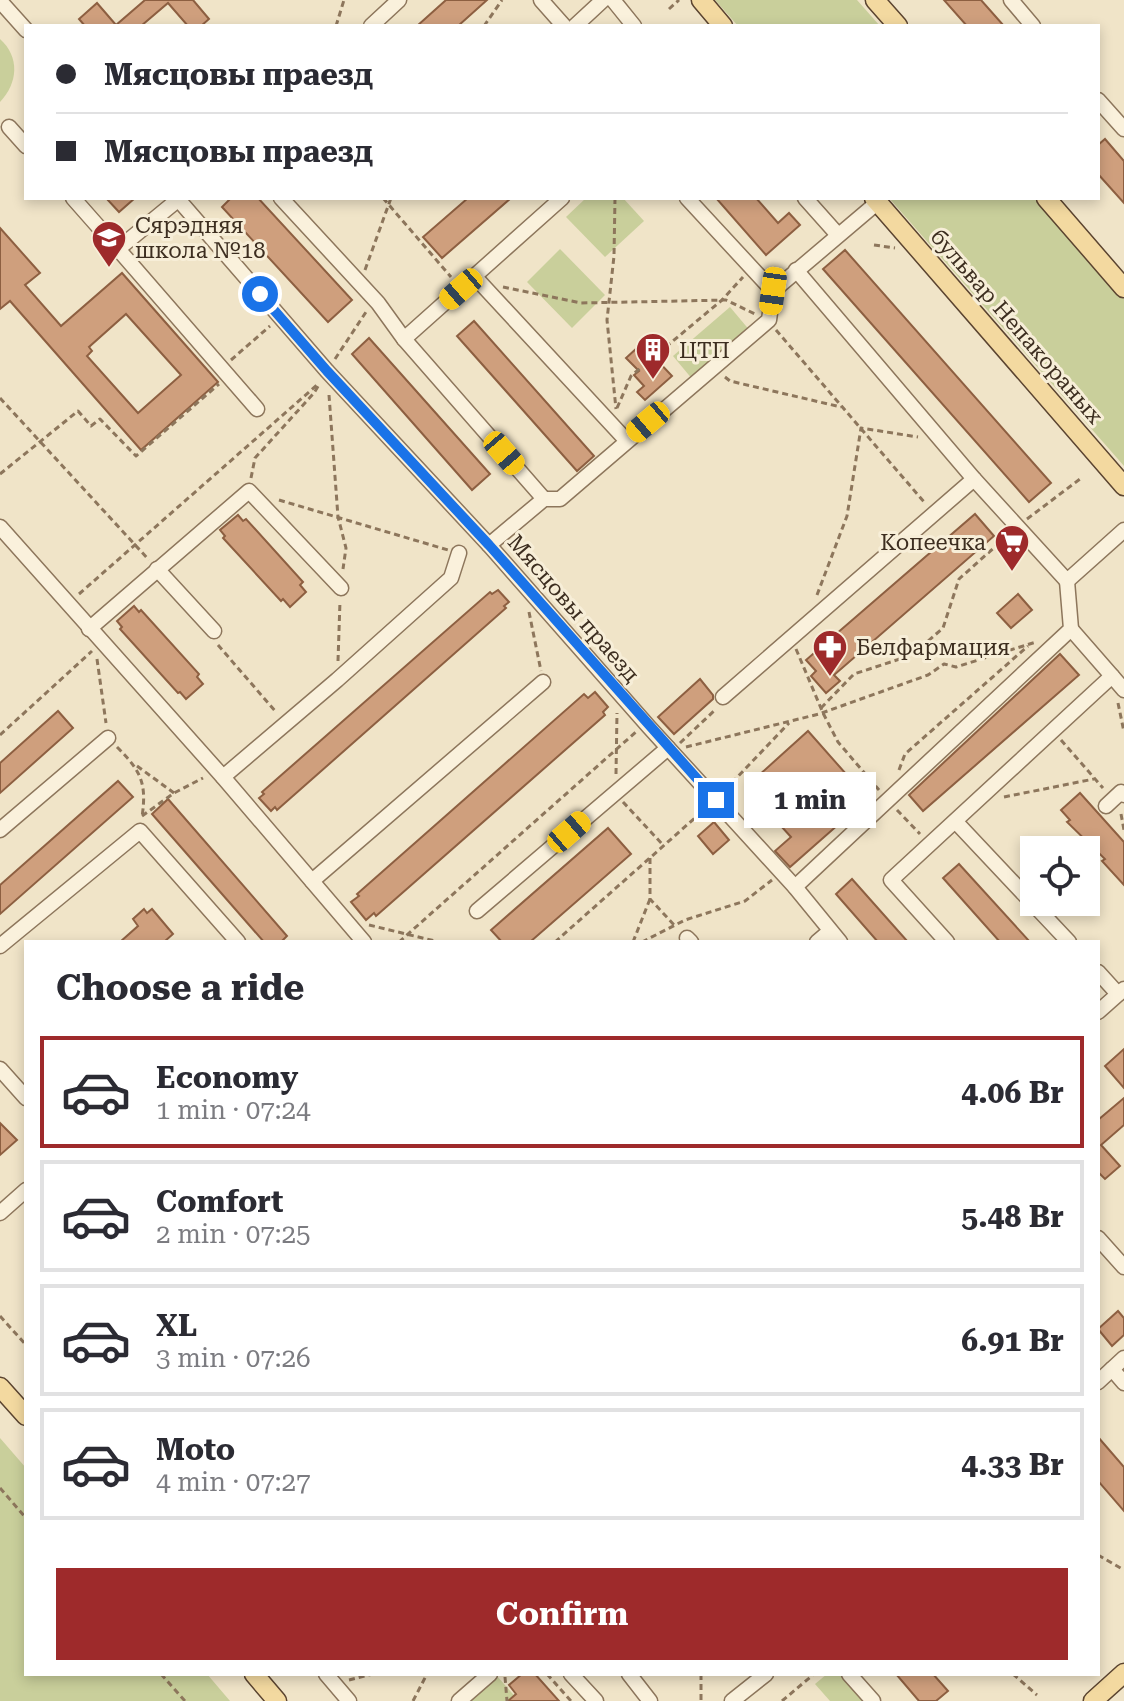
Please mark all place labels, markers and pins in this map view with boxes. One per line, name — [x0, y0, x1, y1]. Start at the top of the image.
place label: Сярэдняя школа №18 — [135, 213, 266, 263]
school or university icon: Сярэдняя школа №18 — [90, 219, 128, 269]
building icon: ЦТП — [634, 331, 672, 381]
place label: ЦТП — [679, 338, 730, 363]
supermarket icon: Копеечка — [993, 523, 1031, 573]
place label: Копеечка — [880, 530, 986, 555]
pharmacy icon: Белфармация — [811, 628, 849, 678]
place label: Белфармация — [856, 635, 1010, 660]

